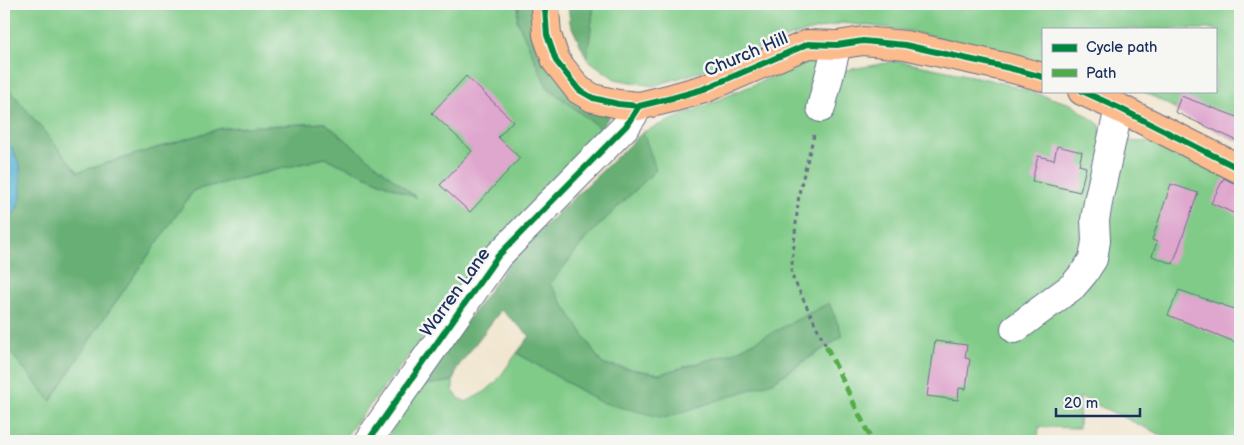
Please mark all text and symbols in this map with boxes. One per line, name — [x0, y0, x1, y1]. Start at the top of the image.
street label: Church Hill — [701, 27, 791, 81]
legend — [1042, 28, 1216, 92]
text: Cycle path — [1086, 38, 1157, 57]
text: Path — [1086, 64, 1116, 83]
street label: Warren Lane — [416, 244, 495, 341]
scale bar — [1056, 385, 1140, 417]
text: 20 m — [1064, 394, 1098, 413]

